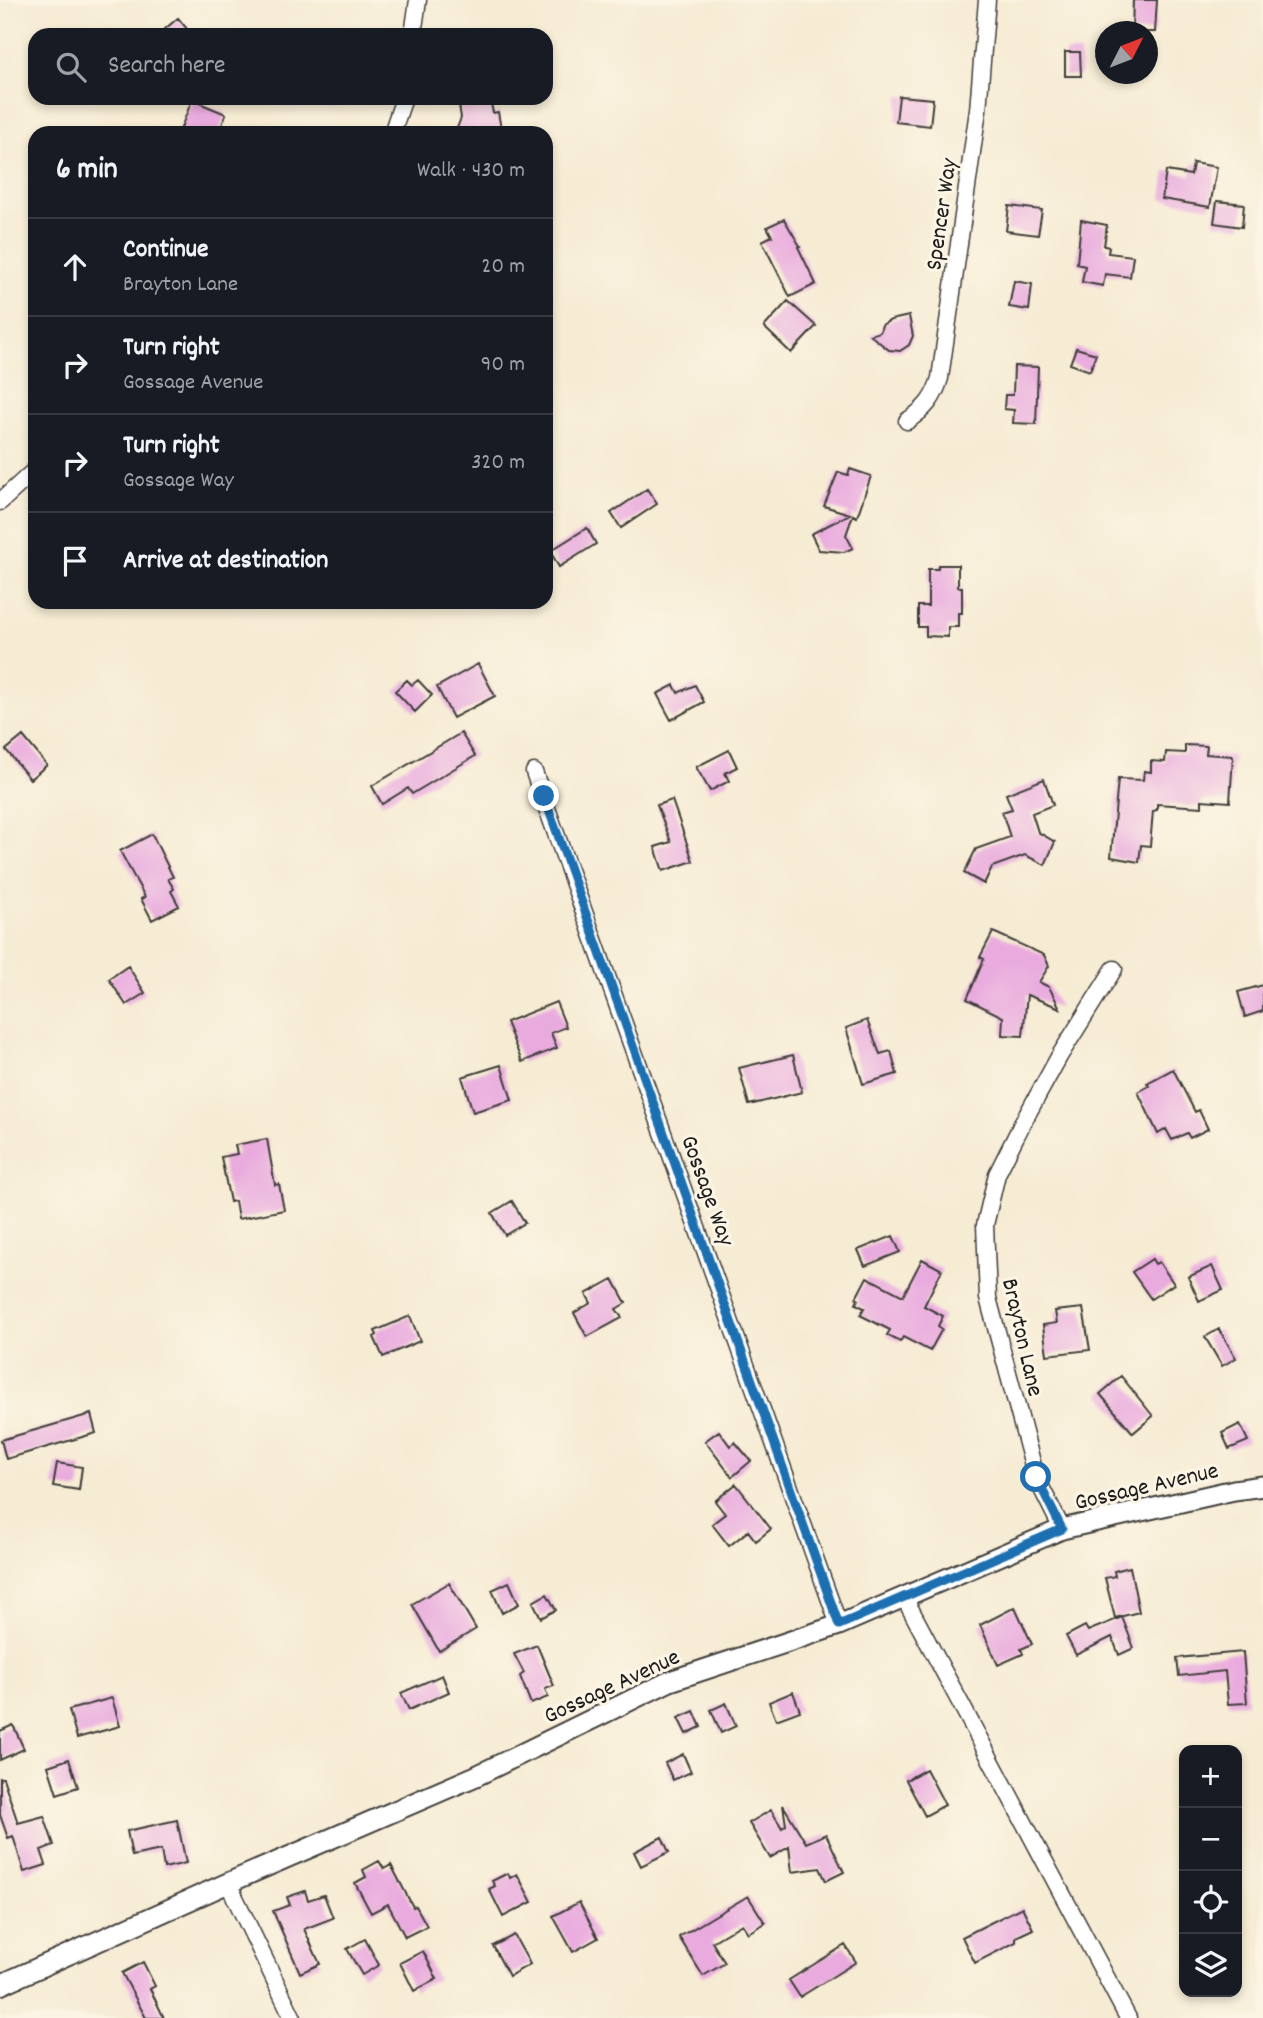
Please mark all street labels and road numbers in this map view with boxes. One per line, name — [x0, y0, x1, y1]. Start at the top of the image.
street label: Spencer Way — [918, 155, 968, 273]
street label: Gossage Way — [670, 1131, 742, 1252]
street label: Brayton Lane — [991, 1275, 1051, 1400]
street label: Gossage Avenue — [1071, 1455, 1222, 1521]
street label: Gossage Avenue — [539, 1641, 686, 1734]

